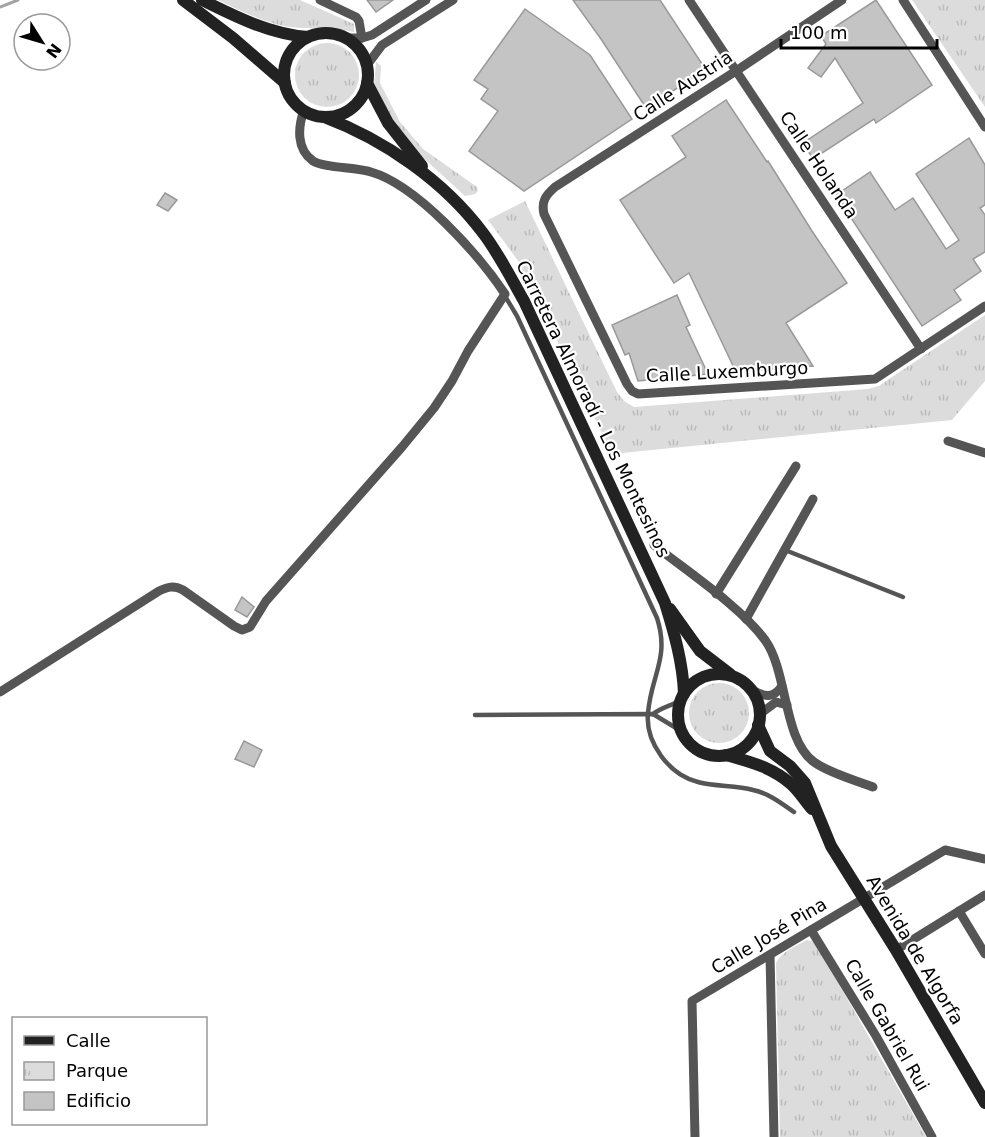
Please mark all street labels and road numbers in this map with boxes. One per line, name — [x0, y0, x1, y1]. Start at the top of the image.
street label: Calle Austria — [629, 46, 736, 125]
street label: Calle Holanda — [776, 107, 863, 222]
street label: Carretera Almoradí - Los Montesinos — [512, 257, 675, 561]
street label: Calle Luxemburgo — [645, 357, 809, 386]
street label: Avenida de Algorfa — [863, 871, 968, 1028]
street label: Calle José Pina — [707, 893, 830, 978]
street label: Calle Gabriel Rui — [841, 955, 934, 1095]

